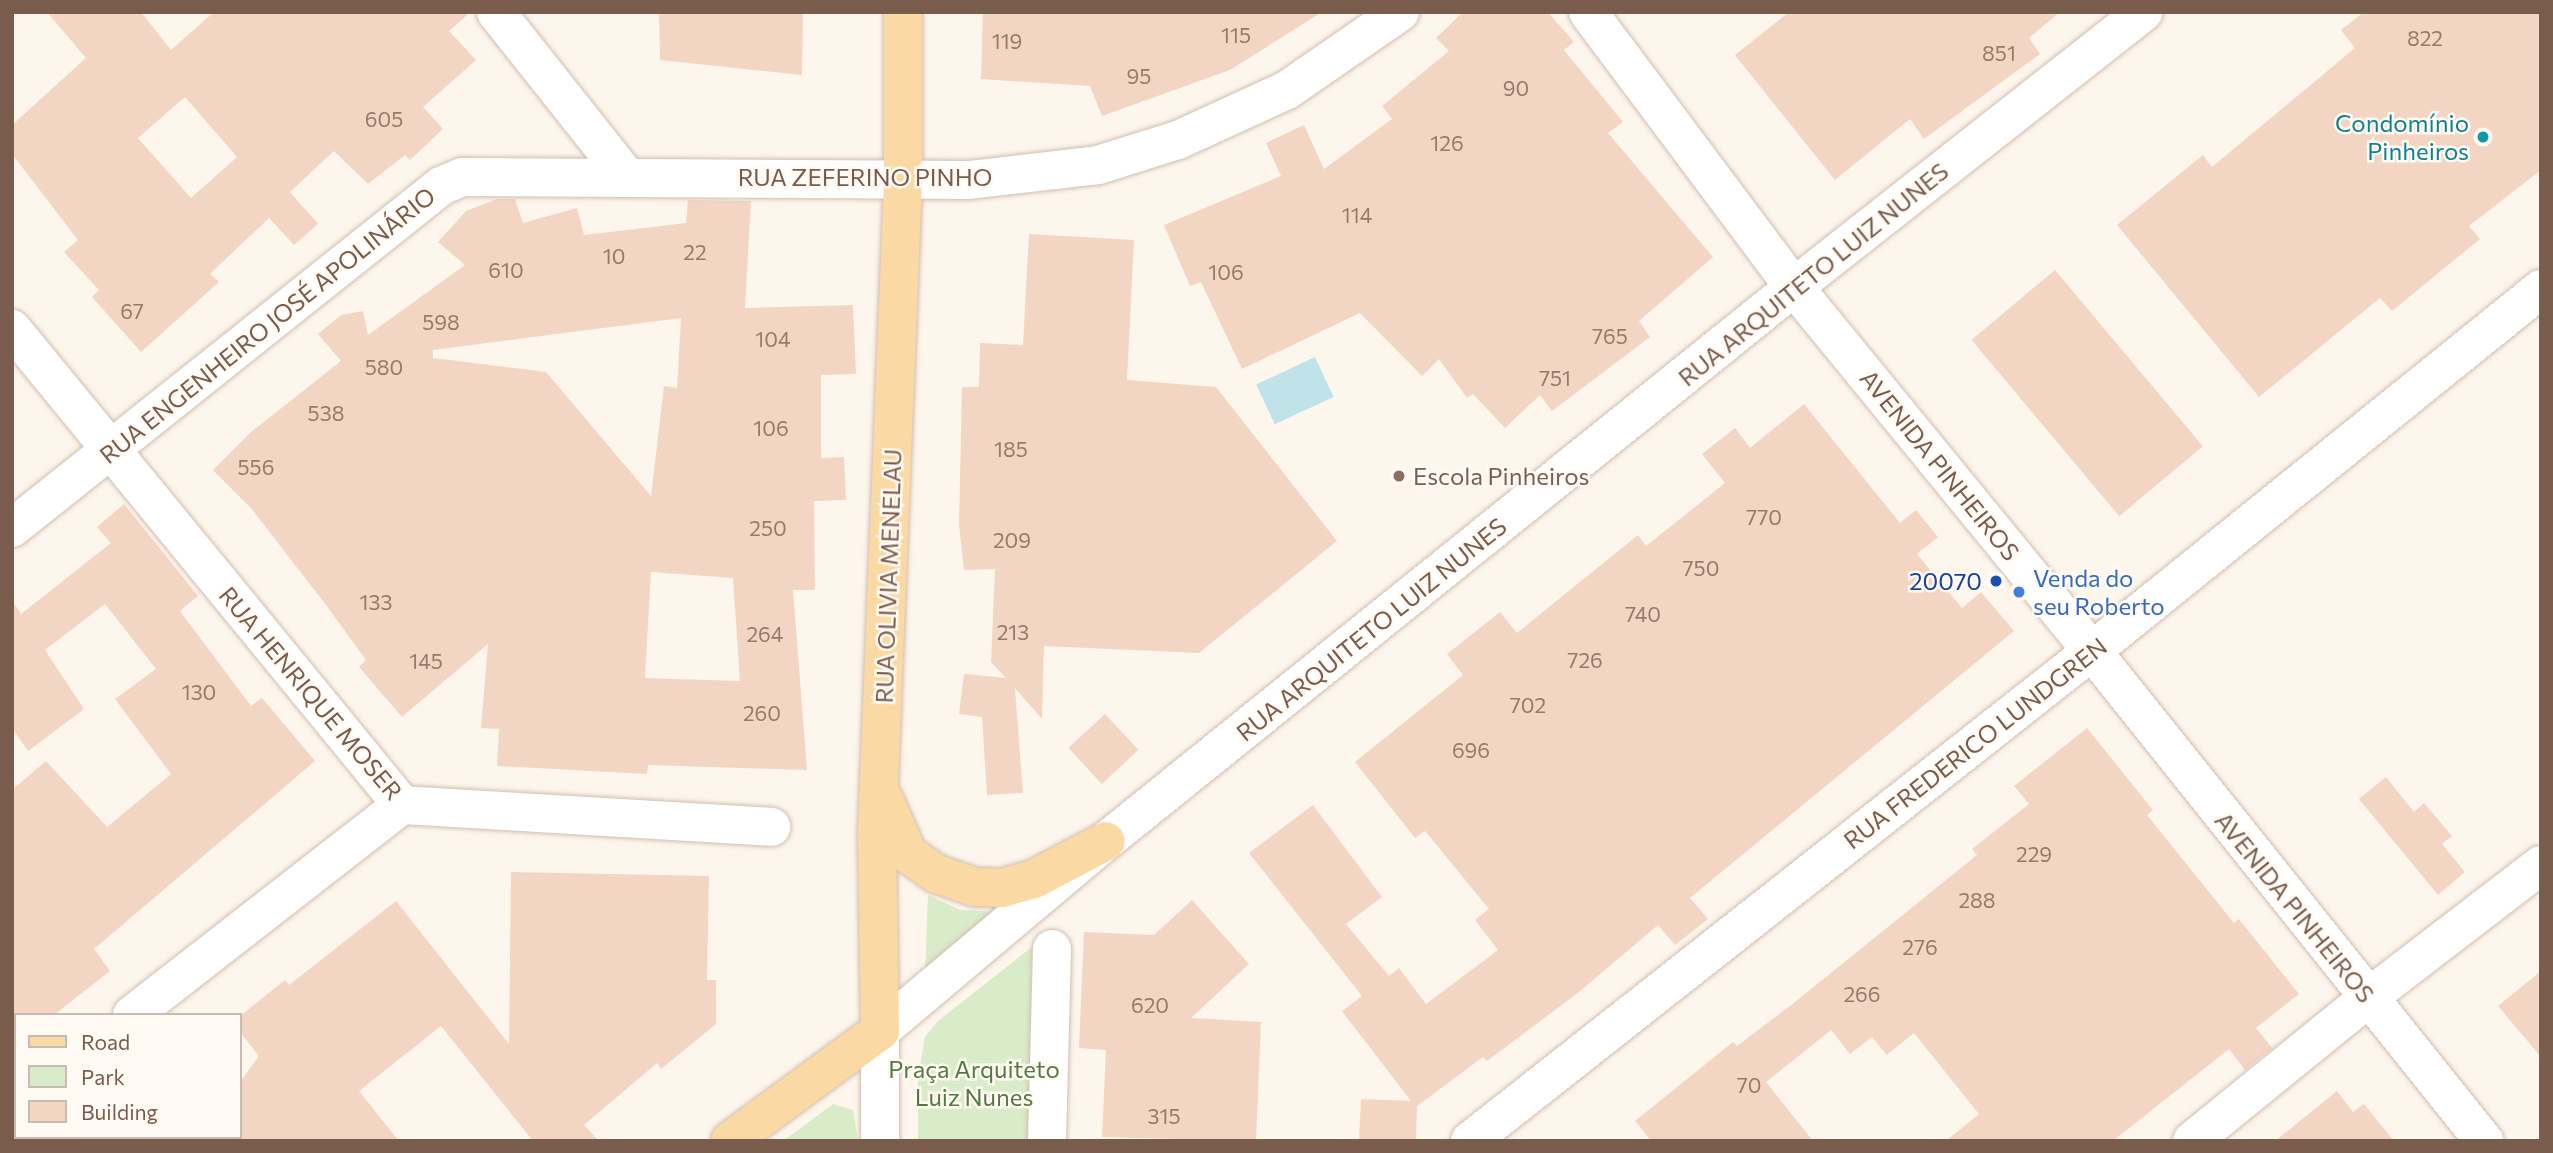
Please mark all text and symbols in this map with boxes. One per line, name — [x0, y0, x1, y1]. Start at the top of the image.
house number: 115 — [1221, 22, 1251, 48]
house number: 822 — [2407, 25, 2443, 51]
house number: 119 — [992, 28, 1022, 54]
house number: 851 — [1982, 40, 2016, 66]
house number: 95 — [1127, 63, 1151, 89]
house number: 90 — [1503, 75, 1529, 101]
house number: 605 — [365, 106, 403, 132]
place label: Condomínio Pinheiros — [2335, 109, 2469, 165]
marker: Condomínio Pinheiros — [2475, 129, 2491, 145]
house number: 126 — [1430, 130, 1464, 156]
street label: RUA ARQUITETO LUIZ NUNES — [1672, 156, 1954, 392]
street label: RUA ZEFERINO PINHO — [738, 163, 992, 191]
street label: RUA ENGENHEIRO JOSÉ APOLINÁRIO — [94, 181, 440, 469]
house number: 114 — [1342, 202, 1372, 228]
house number: 22 — [683, 239, 707, 265]
house number: 10 — [603, 243, 625, 269]
house number: 610 — [488, 257, 524, 283]
house number: 106 — [1208, 259, 1244, 285]
house number: 67 — [120, 298, 144, 324]
house number: 598 — [422, 309, 460, 335]
house number: 765 — [1592, 323, 1628, 349]
house number: 104 — [755, 326, 791, 352]
house number: 580 — [365, 354, 403, 380]
street label: AVENIDA PINHEIROS — [1854, 364, 2026, 566]
house number: 751 — [1539, 365, 1571, 391]
house number: 538 — [308, 400, 344, 426]
house number: 106 — [753, 415, 789, 441]
house number: 185 — [994, 436, 1028, 462]
street label: RUA OLIVIA MENELAU — [869, 448, 907, 704]
house number: 556 — [238, 454, 274, 480]
place label: Escola Pinheiros — [1413, 462, 1589, 490]
marker: Escola Pinheiros — [1391, 468, 1407, 484]
house number: 770 — [1746, 504, 1782, 530]
street label: RUA ARQUITETO LUIZ NUNES — [1230, 511, 1512, 747]
house number: 250 — [749, 515, 787, 541]
house number: 209 — [993, 527, 1031, 553]
house number: 750 — [1683, 555, 1719, 581]
place label: Venda do seu Roberto — [2033, 564, 2165, 620]
place label: 20070 — [1909, 567, 1982, 595]
marker: 20070 — [1988, 573, 2004, 589]
street label: RUA HENRIQUE MOSER — [213, 581, 409, 805]
marker: Venda do seu Roberto — [2011, 584, 2027, 600]
house number: 133 — [360, 589, 392, 615]
house number: 740 — [1625, 601, 1661, 627]
house number: 213 — [997, 619, 1029, 645]
house number: 264 — [747, 621, 783, 647]
street label: RUA FREDERICO LUNDGREN — [1838, 631, 2112, 855]
house number: 726 — [1567, 647, 1603, 673]
house number: 145 — [409, 648, 443, 674]
house number: 130 — [182, 679, 216, 705]
house number: 702 — [1510, 692, 1546, 718]
house number: 260 — [743, 700, 781, 726]
house number: 696 — [1452, 737, 1490, 763]
street label: AVENIDA PINHEIROS — [2209, 806, 2381, 1008]
house number: 229 — [2016, 841, 2052, 867]
house number: 288 — [1958, 887, 1996, 913]
house number: 276 — [1902, 934, 1938, 960]
house number: 266 — [1843, 981, 1881, 1007]
house number: 620 — [1131, 992, 1169, 1018]
legend — [14, 1013, 242, 1139]
text: Road — [81, 1029, 130, 1054]
park label: Praça Arquiteto Luiz Nunes — [888, 1055, 1060, 1111]
text: Park — [81, 1064, 125, 1089]
house number: 70 — [1737, 1072, 1761, 1098]
text: Building — [81, 1099, 158, 1124]
house number: 315 — [1147, 1103, 1181, 1129]

